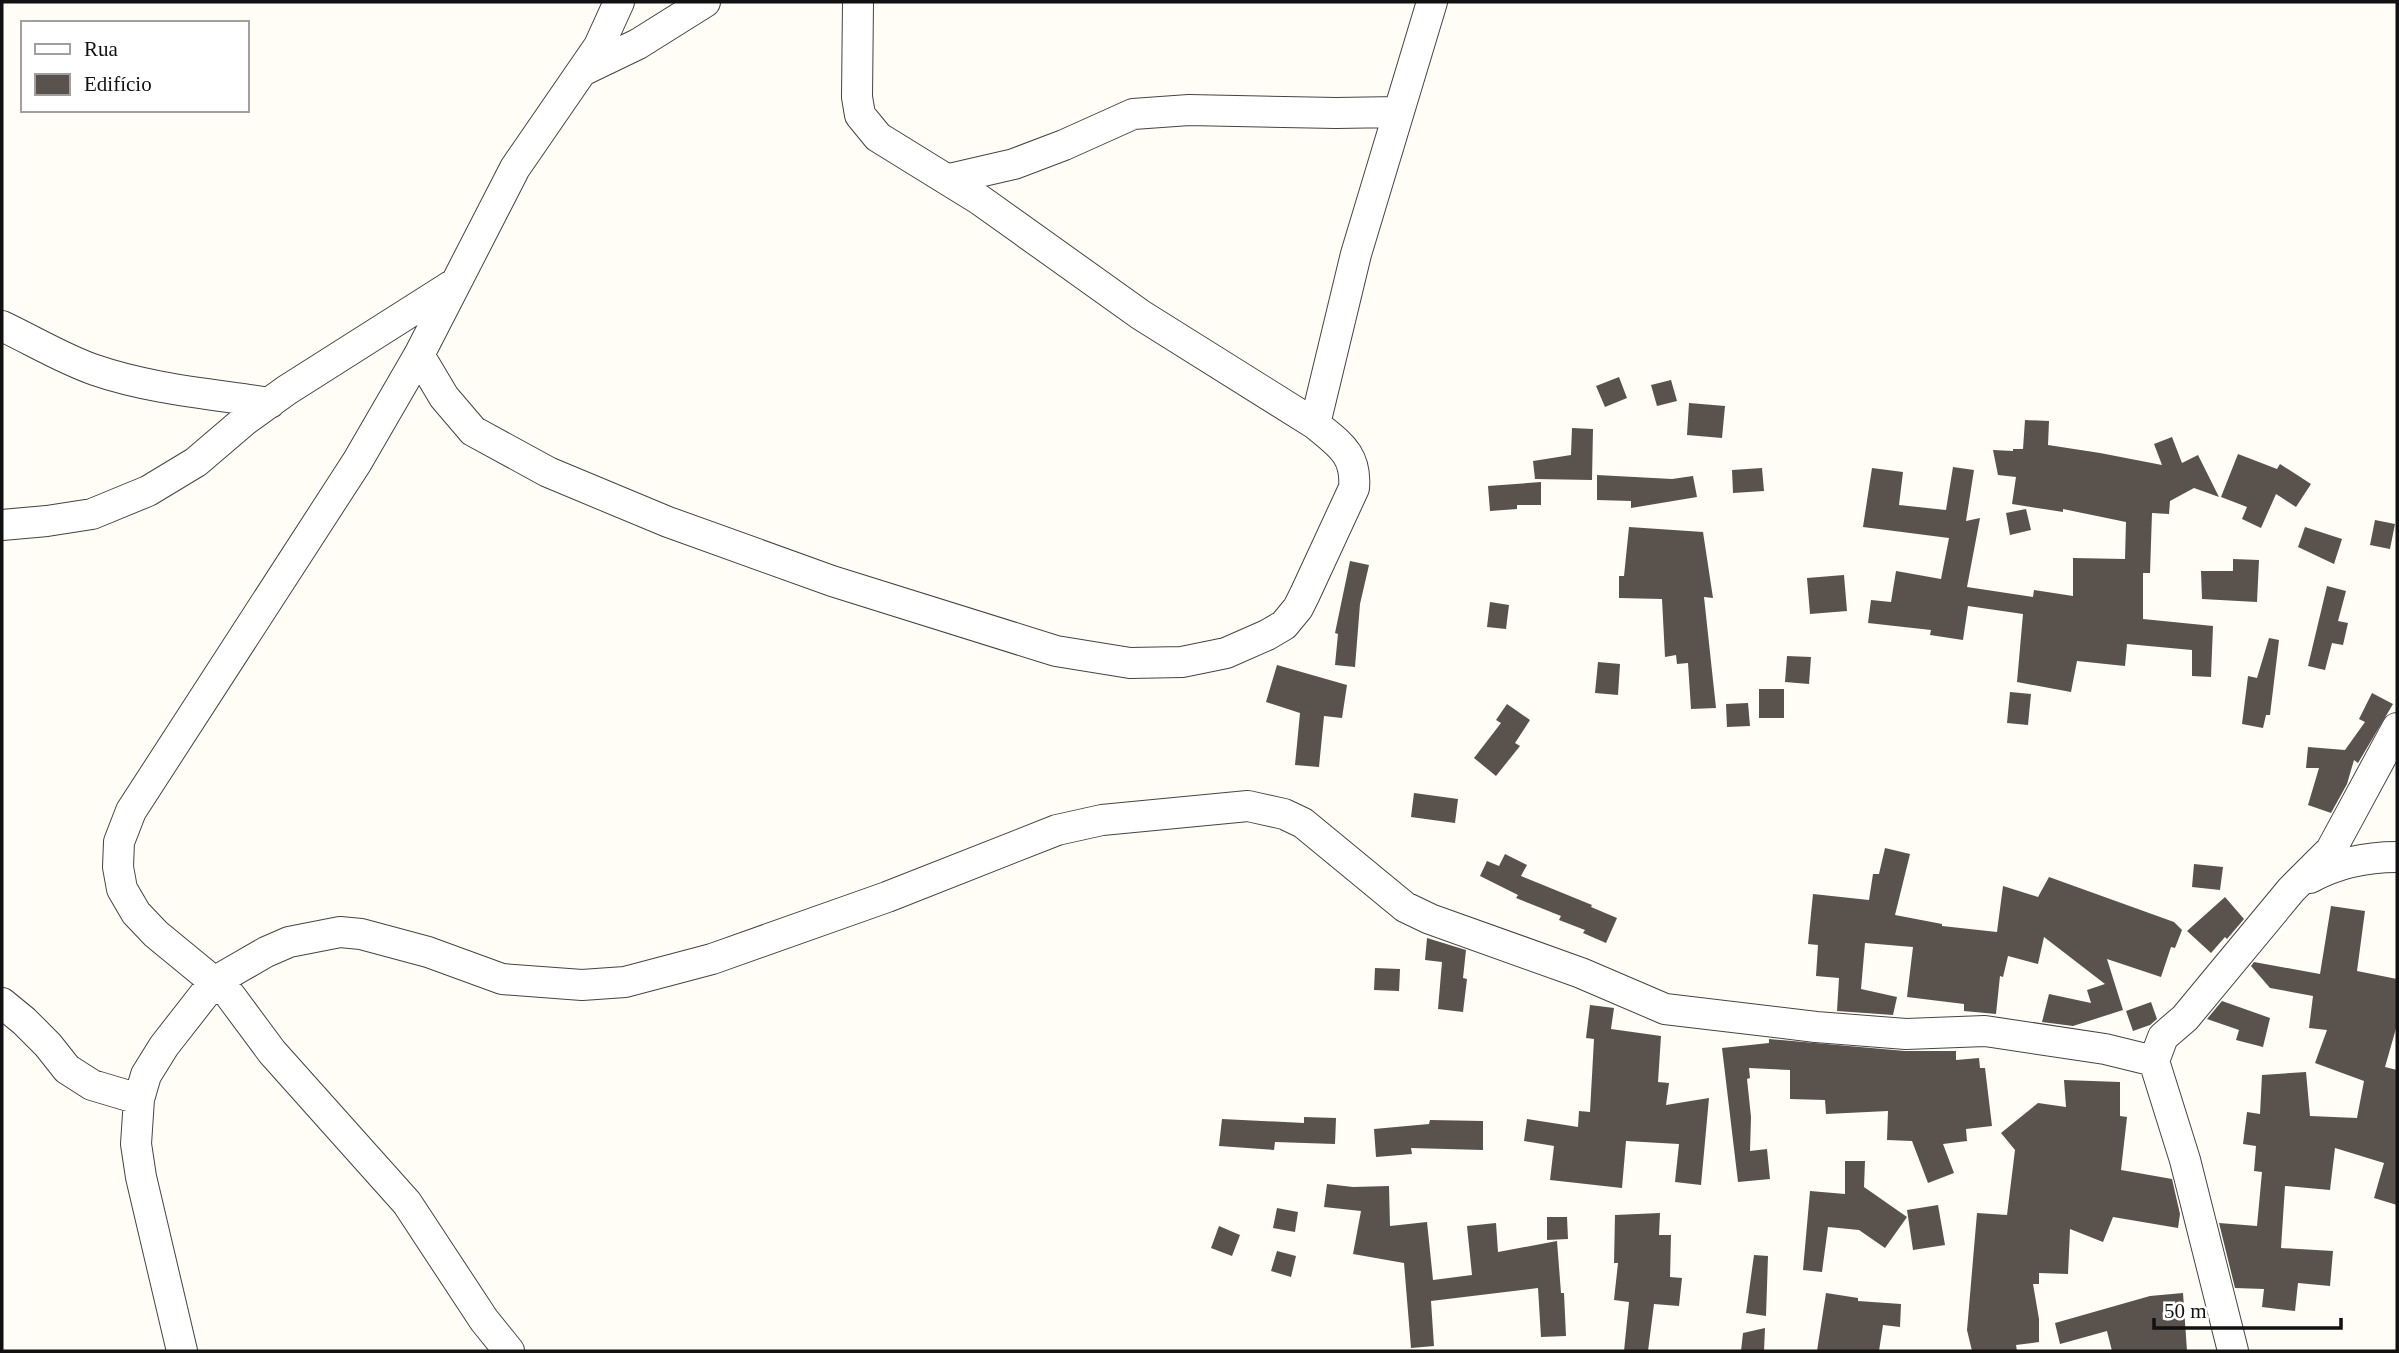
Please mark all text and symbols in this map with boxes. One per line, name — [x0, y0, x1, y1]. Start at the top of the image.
legend — [21, 21, 248, 112]
text: Rua — [84, 37, 119, 61]
text: Edifício — [84, 72, 152, 96]
scale bar — [2154, 1286, 2341, 1330]
text: 50 m — [2164, 1299, 2207, 1323]

